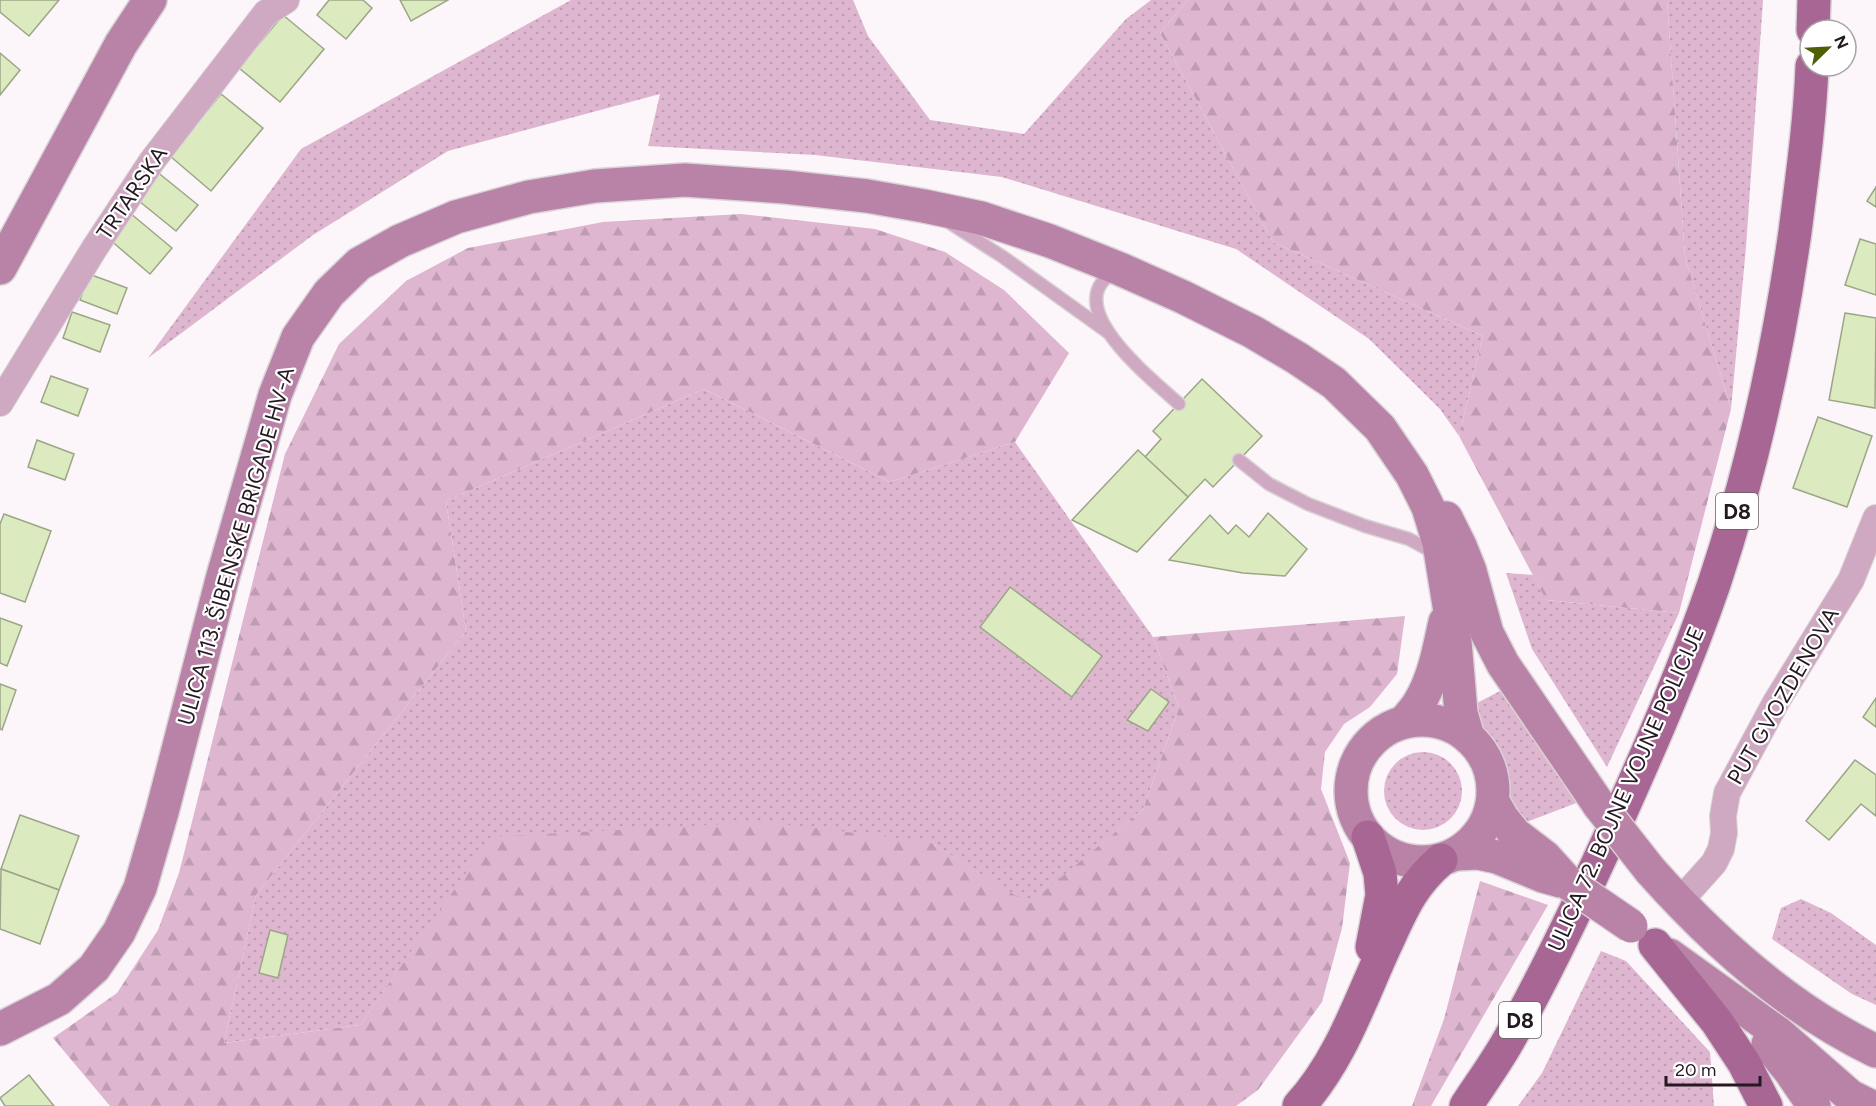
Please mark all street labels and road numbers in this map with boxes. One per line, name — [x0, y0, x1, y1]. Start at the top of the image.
street label: TRTARSKA — [91, 141, 173, 245]
street label: ULICA 113. ŠIBENSKE BRIGADE HV-A — [172, 364, 300, 728]
road number: D8 — [1716, 493, 1758, 529]
street label: PUT GVOZDENOVA — [1721, 603, 1845, 789]
street label: ULICA 72. BOJNE VOJNE POLICIJE — [1542, 622, 1710, 956]
road number: D8 — [1499, 1002, 1541, 1038]

